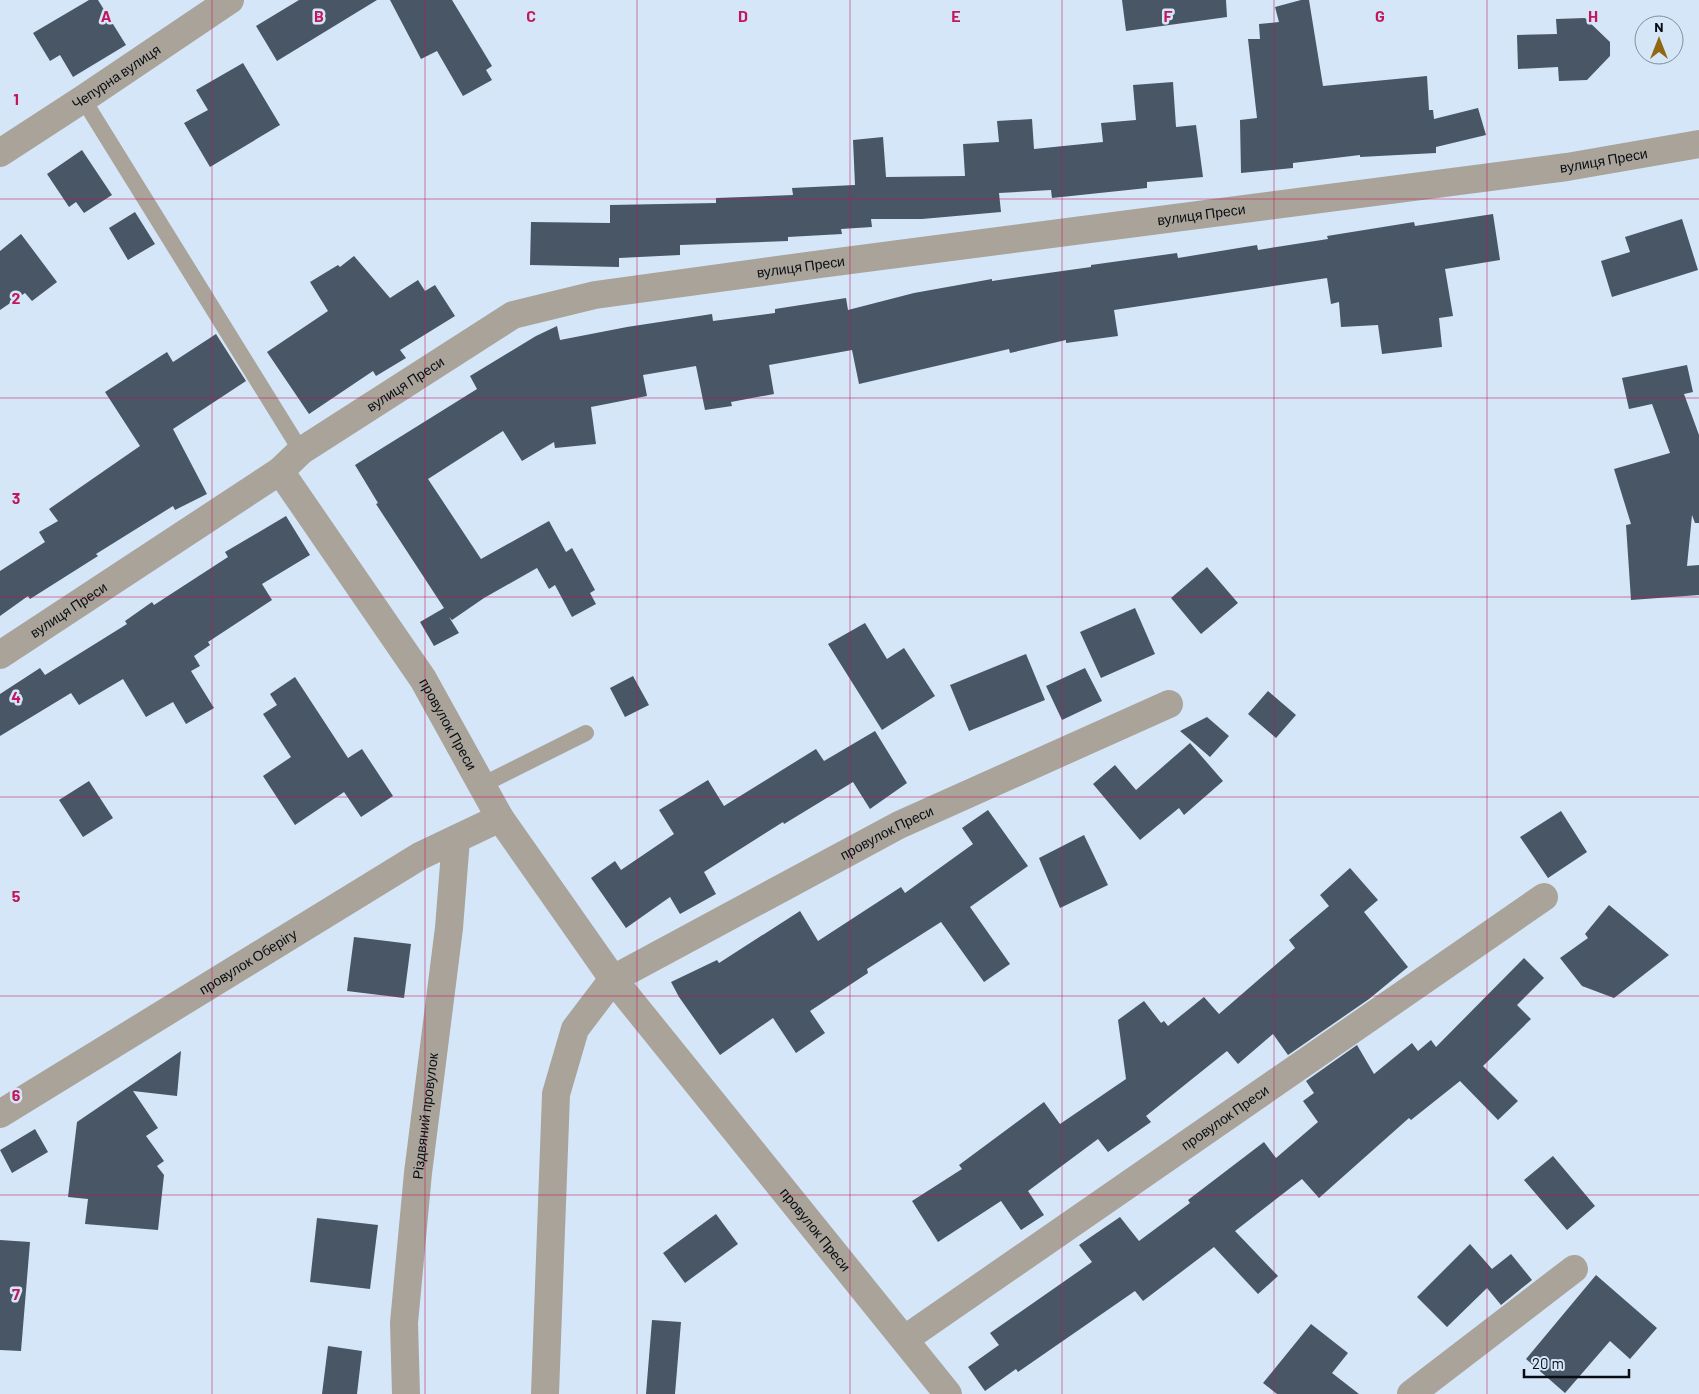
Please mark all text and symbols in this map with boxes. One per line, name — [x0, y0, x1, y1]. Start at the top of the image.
text: A — [101, 6, 112, 25]
text: B — [314, 6, 324, 25]
text: C — [526, 6, 536, 25]
text: D — [738, 6, 748, 25]
text: E — [951, 6, 961, 25]
text: F — [1164, 6, 1173, 25]
text: G — [1375, 6, 1385, 25]
text: H — [1588, 6, 1598, 25]
north arrow — [1634, 15, 1684, 65]
text: N — [1654, 18, 1664, 35]
street label: Чепурна вулиця — [68, 40, 163, 112]
text: 1 — [13, 89, 19, 108]
street label: вулиця Преси — [1559, 144, 1649, 176]
street label: вулиця Преси — [1156, 200, 1246, 228]
street label: вулиця Преси — [756, 252, 846, 281]
text: 2 — [12, 288, 21, 307]
street label: вулиця Преси — [363, 353, 447, 415]
text: 3 — [12, 488, 20, 507]
street label: вулиця Преси — [26, 578, 110, 641]
street label: провулок Преси — [416, 675, 481, 773]
text: 4 — [11, 687, 21, 706]
street label: провулок Преси — [837, 802, 936, 863]
text: 5 — [12, 886, 21, 905]
street label: провулок Оберігу — [196, 925, 300, 998]
street label: Різдвяний провулок — [408, 1051, 441, 1180]
street label: провулок Преси — [1178, 1081, 1272, 1153]
text: 6 — [12, 1085, 21, 1104]
street label: провулок Преси — [777, 1184, 854, 1274]
text: 7 — [12, 1284, 20, 1303]
scale bar — [1524, 1346, 1629, 1378]
text: 20 m — [1532, 1354, 1564, 1372]

